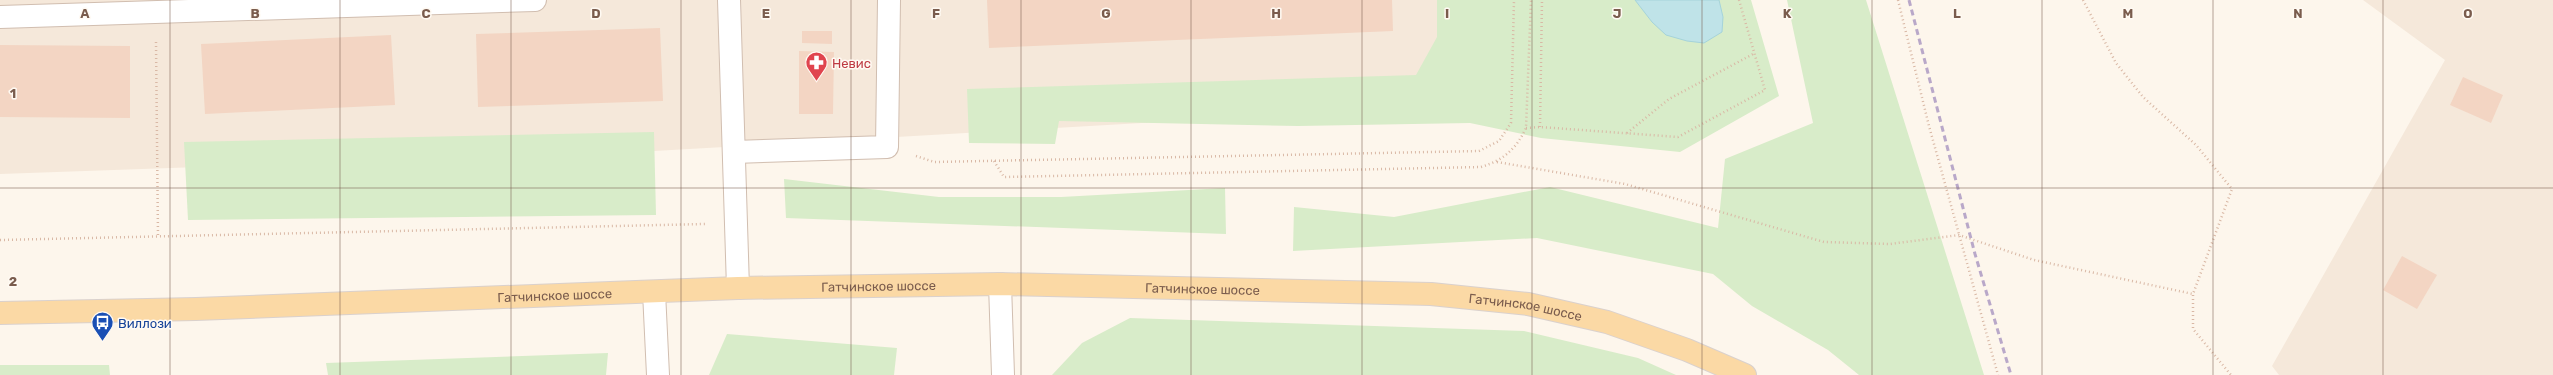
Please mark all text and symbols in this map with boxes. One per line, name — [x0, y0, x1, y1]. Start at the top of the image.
text: A — [80, 6, 90, 21]
text: B — [250, 6, 260, 21]
text: C — [421, 6, 431, 21]
text: D — [591, 6, 601, 21]
text: E — [762, 6, 770, 21]
text: F — [932, 6, 940, 21]
text: G — [1101, 6, 1111, 21]
text: H — [1271, 6, 1281, 21]
text: I — [1445, 6, 1449, 21]
text: J — [1613, 6, 1621, 21]
text: K — [1783, 6, 1792, 21]
text: L — [1953, 6, 1961, 21]
text: M — [2123, 6, 2133, 21]
text: N — [2293, 6, 2303, 21]
text: O — [2463, 6, 2473, 21]
pharmacy icon: Невис — [803, 50, 829, 83]
place label: Невис — [832, 56, 871, 71]
text: 1 — [10, 86, 16, 101]
text: 2 — [9, 274, 17, 289]
street label: Гатчинское шоссе — [821, 277, 936, 294]
street label: Гатчинское шоссе — [1145, 280, 1260, 298]
street label: Гатчинское шоссе — [497, 285, 612, 305]
street label: Гатчинское шоссе — [1468, 290, 1584, 324]
bus stop icon: Виллози — [90, 310, 116, 343]
place label: Виллози — [118, 316, 172, 331]

